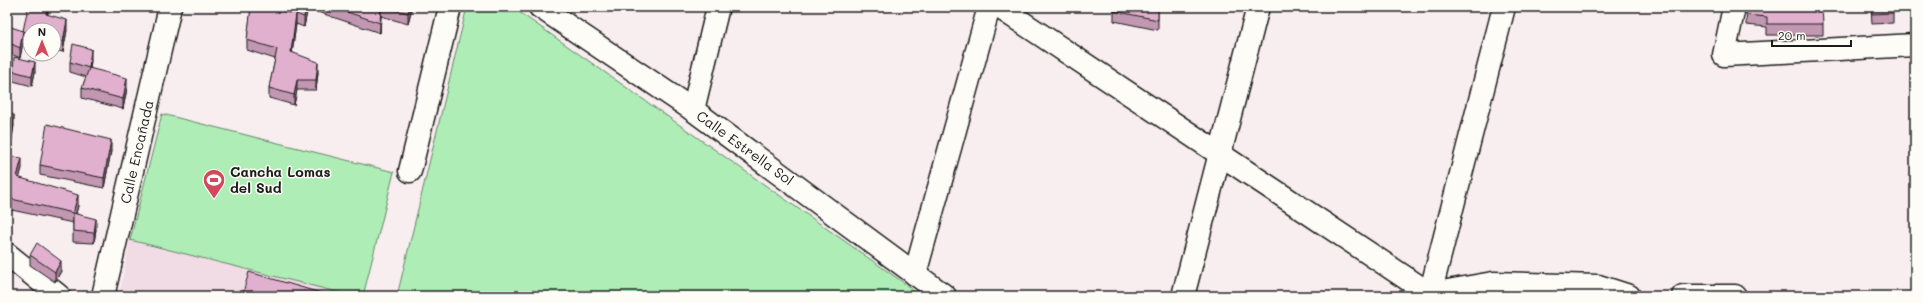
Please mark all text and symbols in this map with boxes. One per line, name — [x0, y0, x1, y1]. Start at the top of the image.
north arrow — [22, 22, 62, 62]
scale bar — [1772, 22, 1851, 48]
text: N — [38, 24, 46, 39]
text: 20 m — [1778, 27, 1806, 43]
street label: Calle Encañada — [115, 98, 158, 206]
street label: Calle Estrella Sol — [693, 106, 798, 189]
place label: Cancha Lomas del Sud — [230, 162, 331, 197]
sports icon: Cancha Lomas del Sud — [201, 167, 227, 200]

